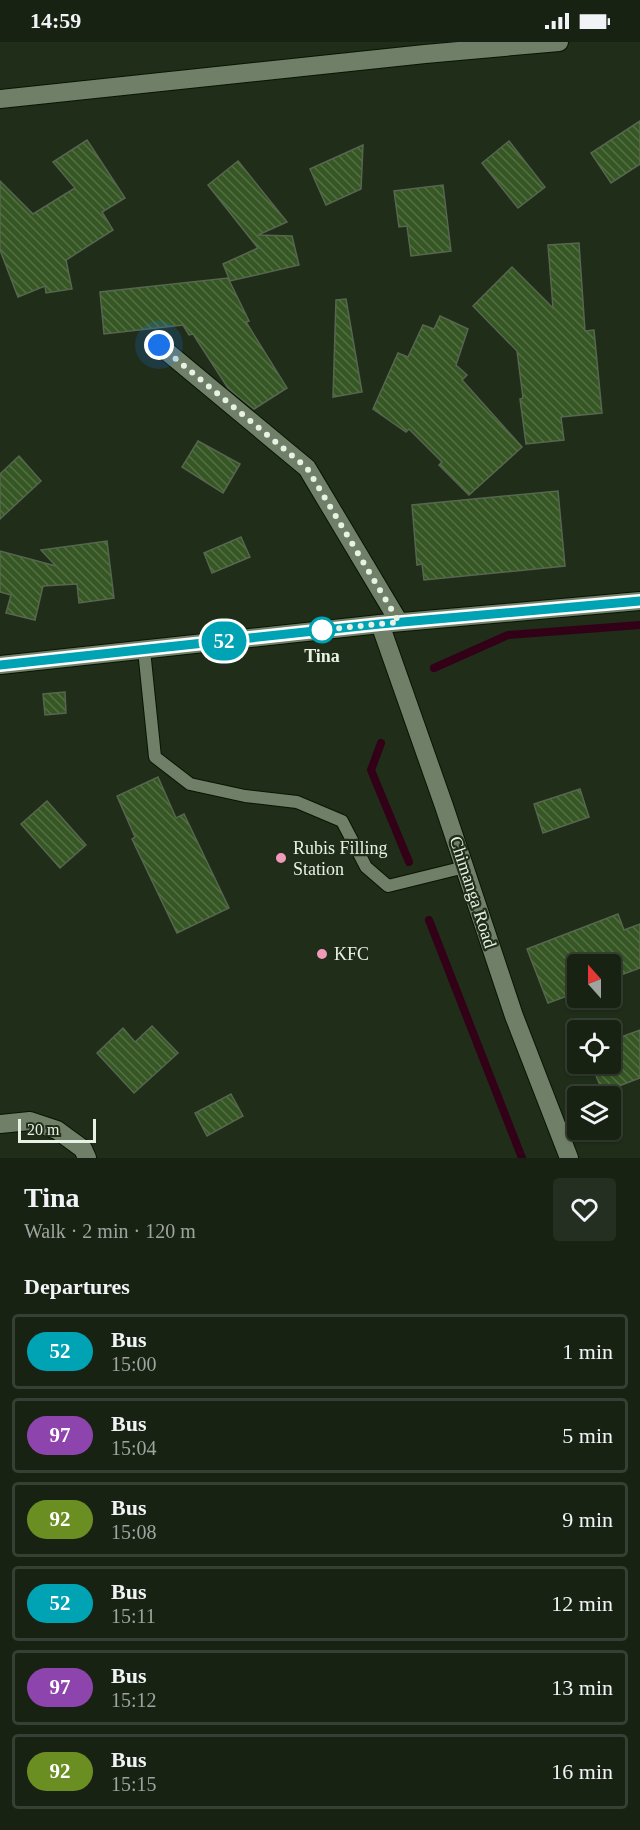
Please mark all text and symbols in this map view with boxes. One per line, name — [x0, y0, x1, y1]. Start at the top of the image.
text: 14:59 — [30, 8, 81, 33]
your location — [144, 330, 174, 360]
marker: Tina — [309, 617, 335, 643]
line badge: 52 — [197, 622, 251, 660]
text: 52 — [214, 629, 235, 653]
place label: Tina — [304, 646, 340, 666]
street label: Chimanga Road — [445, 834, 501, 950]
place label: Rubis Filling Station — [293, 838, 388, 879]
marker: Rubis Filling Station — [274, 851, 288, 865]
place label: KFC — [334, 944, 369, 964]
marker: KFC — [315, 947, 329, 961]
north arrow — [567, 954, 621, 1008]
map controls — [567, 954, 621, 1140]
button: locate — [567, 1020, 621, 1074]
button: layers — [567, 1086, 621, 1140]
scale bar — [18, 1116, 96, 1144]
text: 20 m — [27, 1121, 59, 1138]
button: heart — [553, 1178, 616, 1241]
text: Tina — [24, 1182, 80, 1213]
text: Walk · 2 min · 120 m — [24, 1220, 196, 1242]
text: Departures — [24, 1274, 130, 1299]
text: Bus — [111, 1327, 146, 1352]
text: 52 — [50, 1339, 71, 1363]
text: 1 min — [562, 1339, 613, 1364]
text: 15:00 — [111, 1353, 157, 1375]
text: Bus — [111, 1411, 146, 1436]
text: 97 — [50, 1423, 71, 1447]
text: 5 min — [562, 1423, 613, 1448]
text: 15:04 — [111, 1437, 157, 1459]
text: Bus — [111, 1495, 146, 1520]
text: 92 — [50, 1507, 71, 1531]
text: 9 min — [562, 1507, 613, 1532]
text: 15:08 — [111, 1521, 157, 1543]
text: Bus — [111, 1579, 146, 1604]
text: 52 — [50, 1591, 71, 1615]
text: 12 min — [551, 1591, 613, 1616]
text: 15:11 — [111, 1605, 156, 1627]
text: Bus — [111, 1663, 146, 1688]
text: 97 — [50, 1675, 71, 1699]
text: 13 min — [551, 1675, 613, 1700]
text: 15:12 — [111, 1689, 157, 1711]
text: Bus — [111, 1747, 146, 1772]
text: 92 — [50, 1759, 71, 1783]
text: 16 min — [551, 1759, 613, 1784]
text: 15:15 — [111, 1773, 157, 1795]

